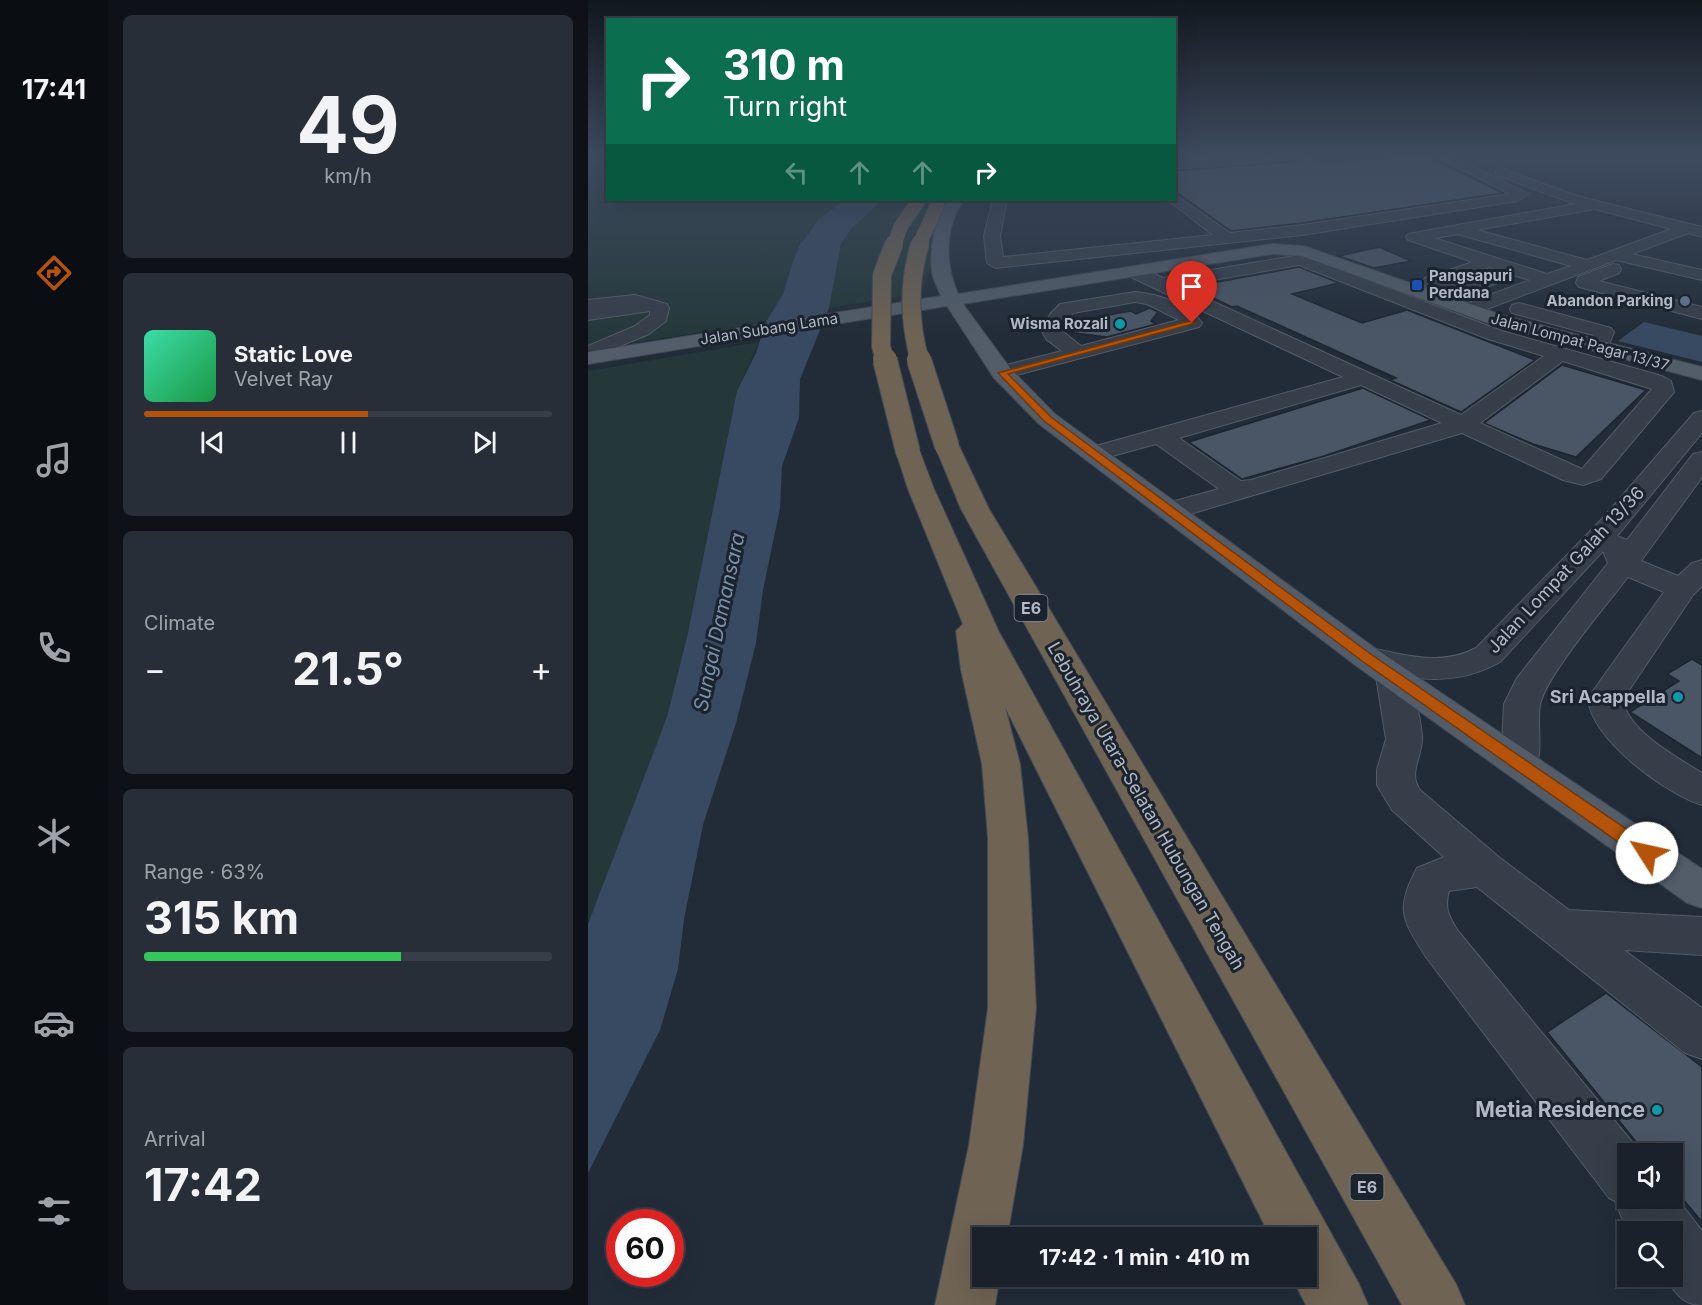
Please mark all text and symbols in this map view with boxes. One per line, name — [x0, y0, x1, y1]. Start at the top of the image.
text: 310 m — [723, 39, 845, 90]
icon: right — [624, 42, 702, 120]
text: 17:41 — [22, 73, 86, 106]
text: 49 — [296, 77, 400, 172]
text: Turn right — [723, 90, 847, 123]
icon: left — [780, 156, 813, 189]
icon: ahead — [843, 156, 876, 189]
icon: ahead — [906, 156, 939, 189]
icon: right — [969, 156, 1002, 189]
text: km/h — [324, 164, 372, 188]
icon: directions — [33, 252, 75, 294]
pin — [1166, 261, 1217, 323]
place label: Pangsapuri Perdana — [1429, 266, 1512, 302]
icon: arrive — [1175, 270, 1208, 303]
marker: Pangsapuri Perdana — [1410, 278, 1424, 292]
place label: Abandon Parking — [1546, 291, 1673, 310]
marker: Abandon Parking — [1678, 294, 1692, 308]
street label: Jalan Subang Lama — [699, 308, 839, 349]
street label: Jalan Lompat Pagar 13/37 — [1489, 309, 1671, 374]
place label: Wisma Rozali — [1010, 314, 1108, 333]
marker: Wisma Rozali — [1113, 317, 1127, 331]
text: Static Love — [234, 341, 353, 367]
text: Velvet Ray — [234, 367, 333, 391]
icon: previous — [196, 426, 229, 459]
icon: pause — [332, 426, 365, 459]
icon: next — [468, 426, 501, 459]
icon: music — [33, 439, 75, 481]
street label: Jalan Lompat Galah 13/36 — [1483, 482, 1648, 657]
water label: Sungai Damansara — [688, 530, 750, 714]
road number: E6 — [1014, 595, 1048, 621]
text: Climate — [144, 611, 215, 635]
icon: phone — [33, 627, 75, 669]
street label: Lebuhraya Utara–Selatan Hubungan Tengah — [1044, 638, 1249, 973]
text: 21.5° — [292, 641, 404, 696]
text: − — [144, 649, 166, 689]
text: + — [530, 649, 552, 689]
place label: Sri Acappella — [1550, 686, 1666, 707]
marker: Sri Acappella — [1671, 690, 1685, 704]
icon: climate — [33, 815, 75, 857]
position arrow — [1615, 821, 1679, 885]
text: Range · 63% — [144, 860, 265, 884]
text: 315 km — [144, 890, 299, 945]
icon: car — [33, 1002, 75, 1044]
place label: Metia Residence — [1475, 1097, 1645, 1122]
marker: Metia Residence — [1650, 1103, 1664, 1117]
text: Arrival — [144, 1127, 206, 1151]
map controls — [1617, 1143, 1683, 1287]
button: sound — [1617, 1143, 1683, 1209]
text: 17:42 — [144, 1157, 262, 1212]
road number: E6 — [1350, 1174, 1384, 1200]
icon: filters — [33, 1190, 75, 1232]
speed limit sign: 60 — [606, 1209, 684, 1287]
button: search — [1617, 1221, 1683, 1287]
text: 17:42 · 1 min · 410 m — [1039, 1244, 1250, 1270]

